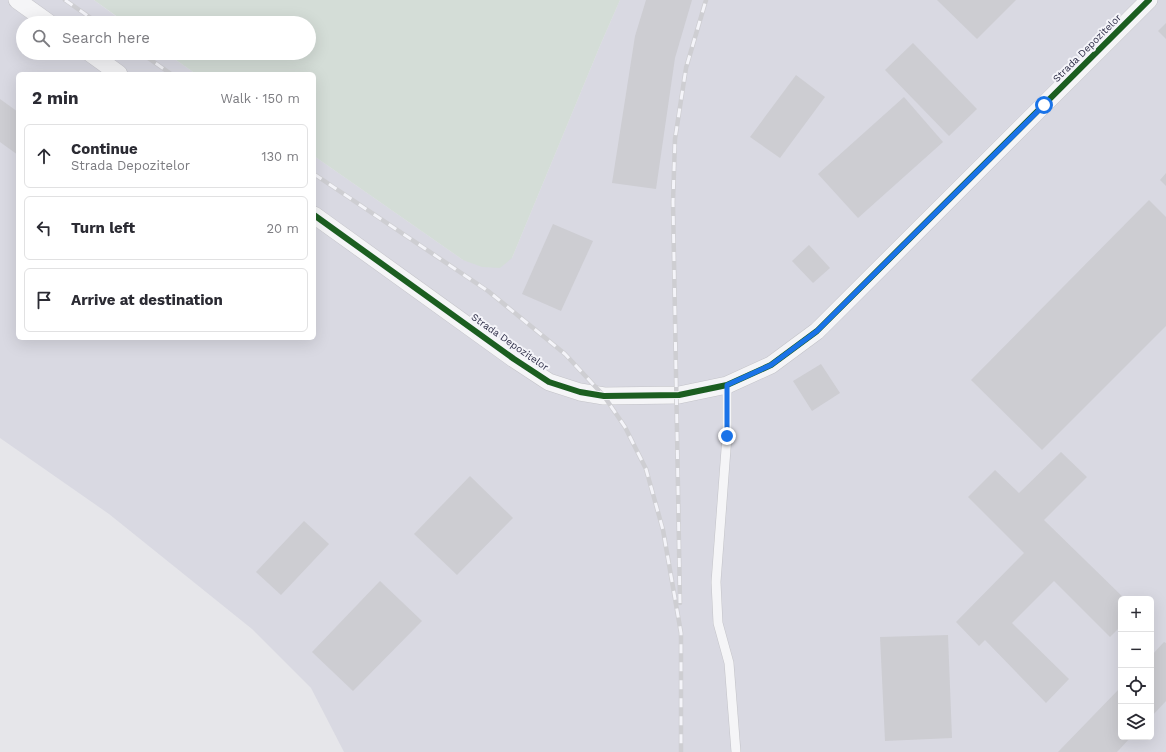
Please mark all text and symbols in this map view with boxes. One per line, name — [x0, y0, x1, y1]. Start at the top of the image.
street label: Strada Depozitelor — [1051, 12, 1123, 84]
search box — [16, 16, 316, 60]
icon: search — [30, 27, 52, 49]
text: Search here — [62, 29, 150, 47]
text: 2 min — [32, 88, 78, 108]
text: Walk · 150 m — [221, 91, 300, 106]
route start — [1035, 96, 1053, 114]
text: Continue — [71, 140, 138, 158]
icon: ahead — [33, 145, 55, 167]
text: 130 m — [261, 149, 299, 164]
text: Strada Depozitelor — [71, 158, 190, 173]
icon: left — [33, 217, 55, 239]
text: Turn left — [71, 219, 135, 237]
text: 20 m — [267, 221, 299, 236]
icon: arrive — [33, 289, 55, 311]
text: Arrive at destination — [71, 291, 223, 309]
street label: Strada Depozitelor — [469, 311, 551, 373]
route end — [718, 427, 736, 445]
map controls — [1118, 596, 1154, 740]
button: + — [1118, 596, 1154, 632]
button: − — [1118, 632, 1154, 668]
button: locate — [1118, 668, 1154, 704]
button: layers — [1118, 704, 1154, 740]

